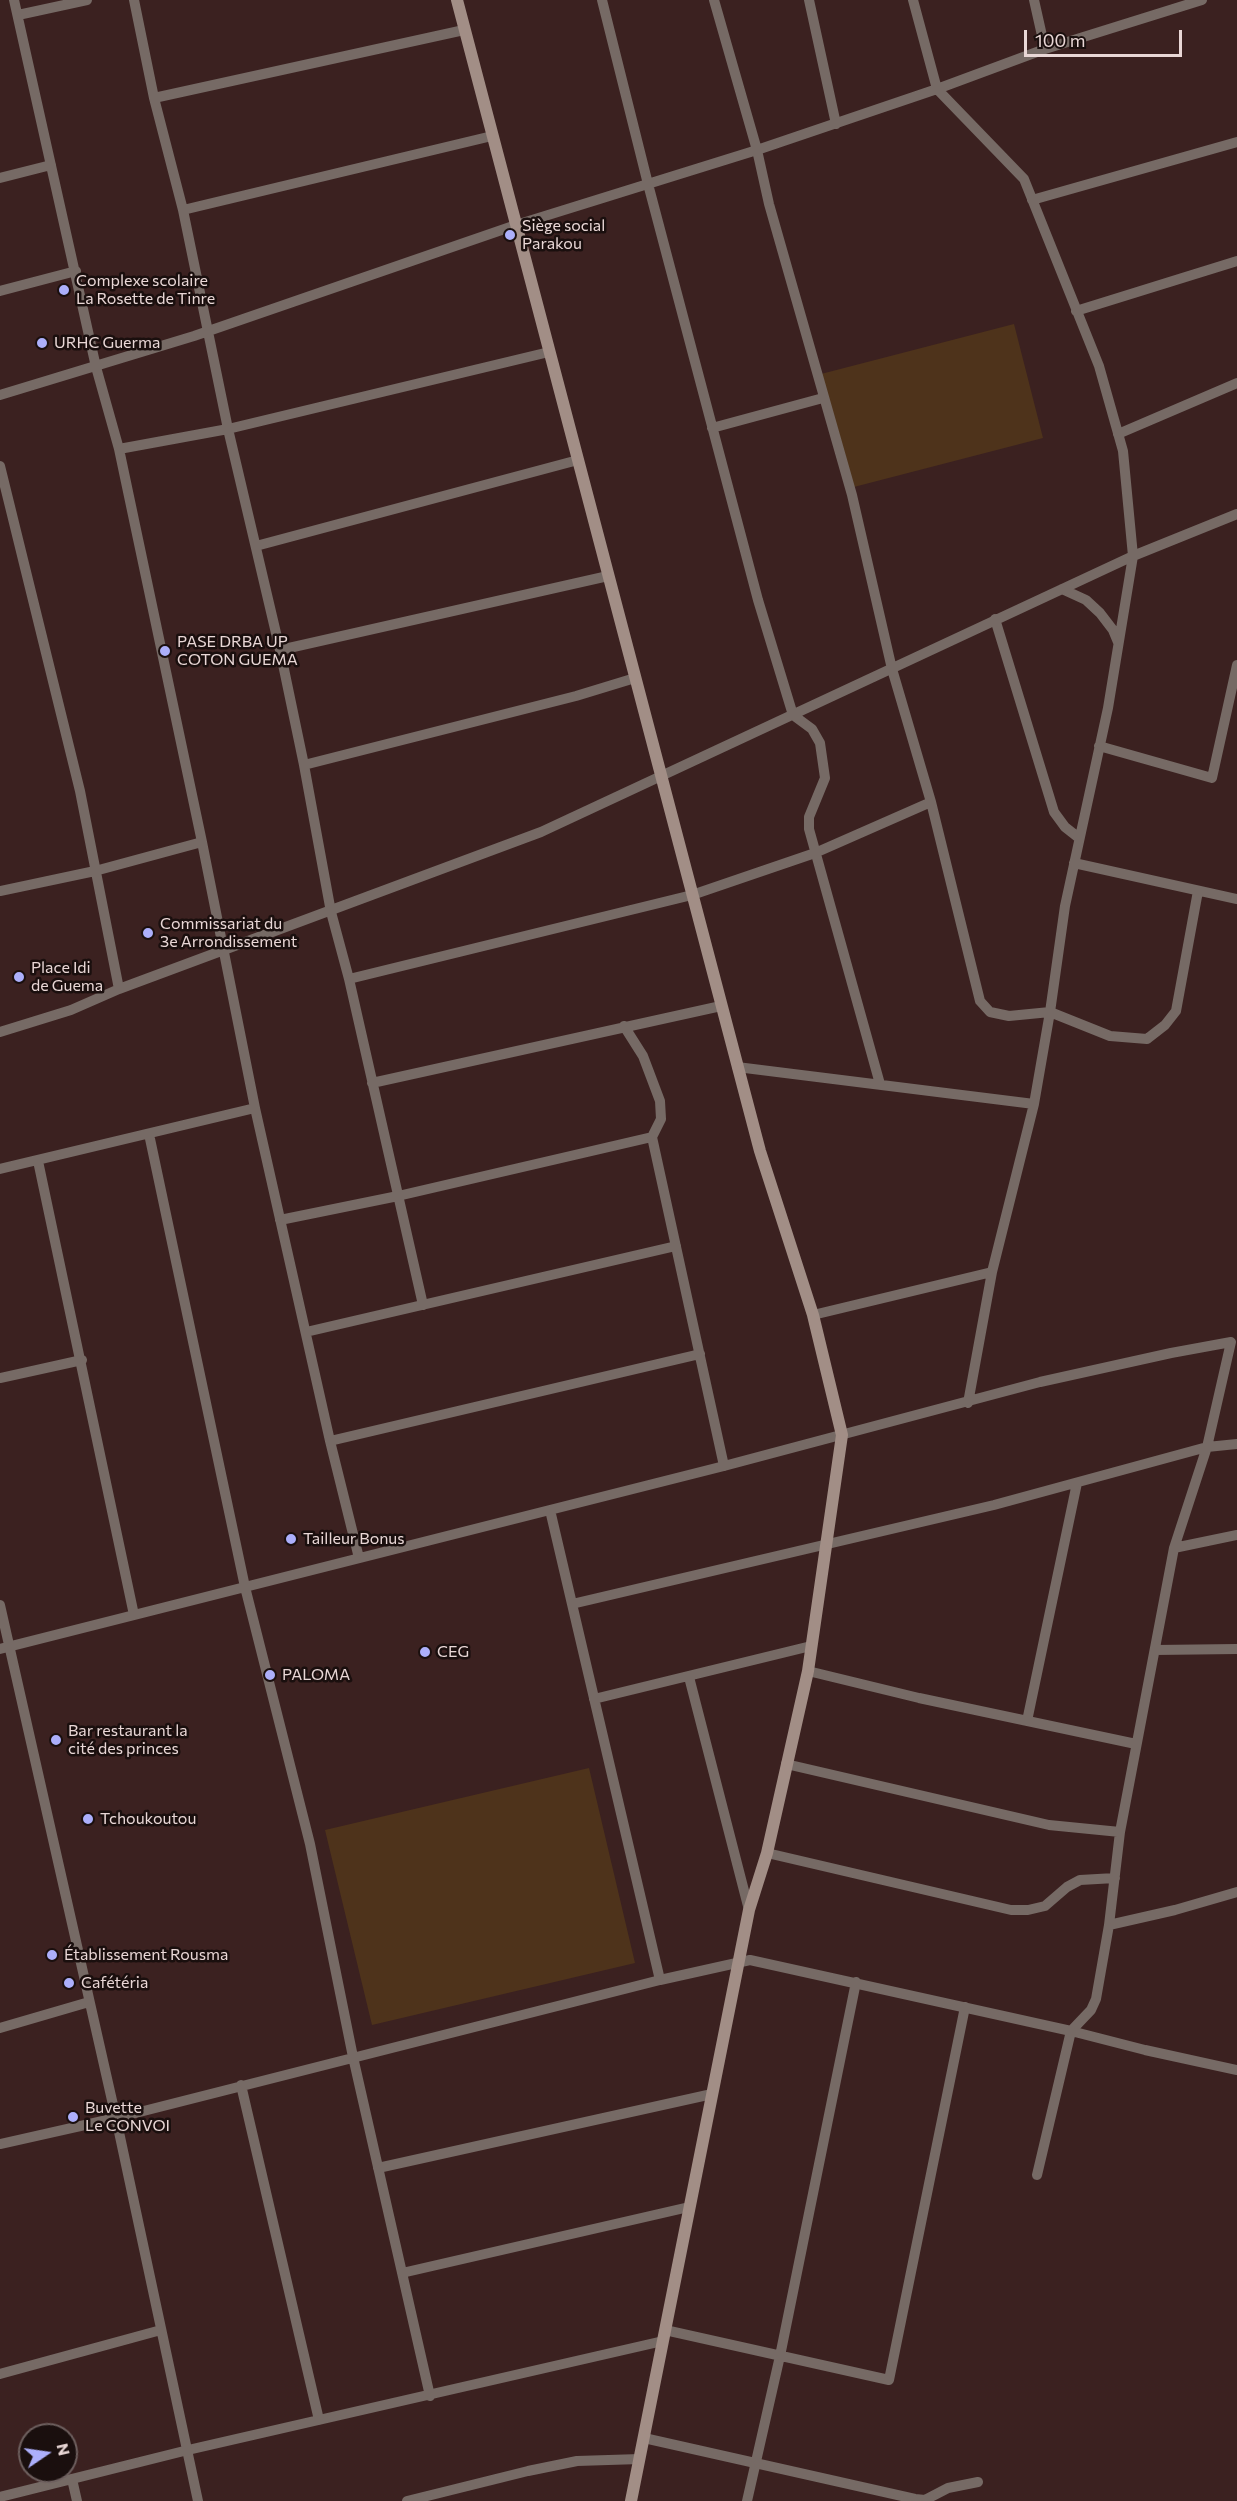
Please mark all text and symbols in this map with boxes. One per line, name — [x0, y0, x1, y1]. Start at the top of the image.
scale bar — [1027, 18, 1184, 56]
text: 100 m — [1035, 29, 1085, 51]
place label: Siège social Parakou — [522, 216, 605, 254]
marker: Siège social Parakou — [503, 228, 517, 242]
place label: Complexe scolaire La Rosette de Tinre — [76, 271, 215, 309]
marker: Complexe scolaire La Rosette de Tinre — [57, 283, 71, 297]
place label: URHC Guerma — [54, 333, 160, 353]
marker: URHC Guerma — [35, 336, 49, 350]
place label: PASE DRBA UP COTON GUEMA — [177, 632, 298, 670]
marker: PASE DRBA UP COTON GUEMA — [158, 644, 172, 658]
place label: Commissariat du 3e Arrondissement — [160, 914, 297, 952]
marker: Commissariat du 3e Arrondissement — [141, 926, 155, 940]
place label: Place Idi de Guema — [31, 958, 103, 996]
marker: Place Idi de Guema — [12, 970, 26, 984]
place label: Tailleur Bonus — [303, 1529, 405, 1549]
marker: Tailleur Bonus — [284, 1532, 298, 1546]
place label: CEG — [437, 1642, 469, 1662]
marker: CEG — [418, 1645, 432, 1659]
place label: PALOMA — [282, 1665, 350, 1685]
marker: PALOMA — [263, 1668, 277, 1682]
place label: Bar restaurant la cité des princes — [68, 1721, 188, 1759]
marker: Bar restaurant la cité des princes — [49, 1733, 63, 1747]
place label: Tchoukoutou — [100, 1809, 196, 1829]
marker: Tchoukoutou — [81, 1812, 95, 1826]
place label: Établissement Rousma — [64, 1945, 228, 1965]
marker: Établissement Rousma — [45, 1948, 59, 1962]
place label: Cafétéria — [81, 1973, 148, 1993]
marker: Cafétéria — [62, 1976, 76, 1990]
place label: Buvette Le CONVOI — [85, 2098, 170, 2136]
marker: Buvette Le CONVOI — [66, 2110, 80, 2124]
north arrow — [18, 2423, 78, 2483]
text: N — [53, 2441, 75, 2457]

